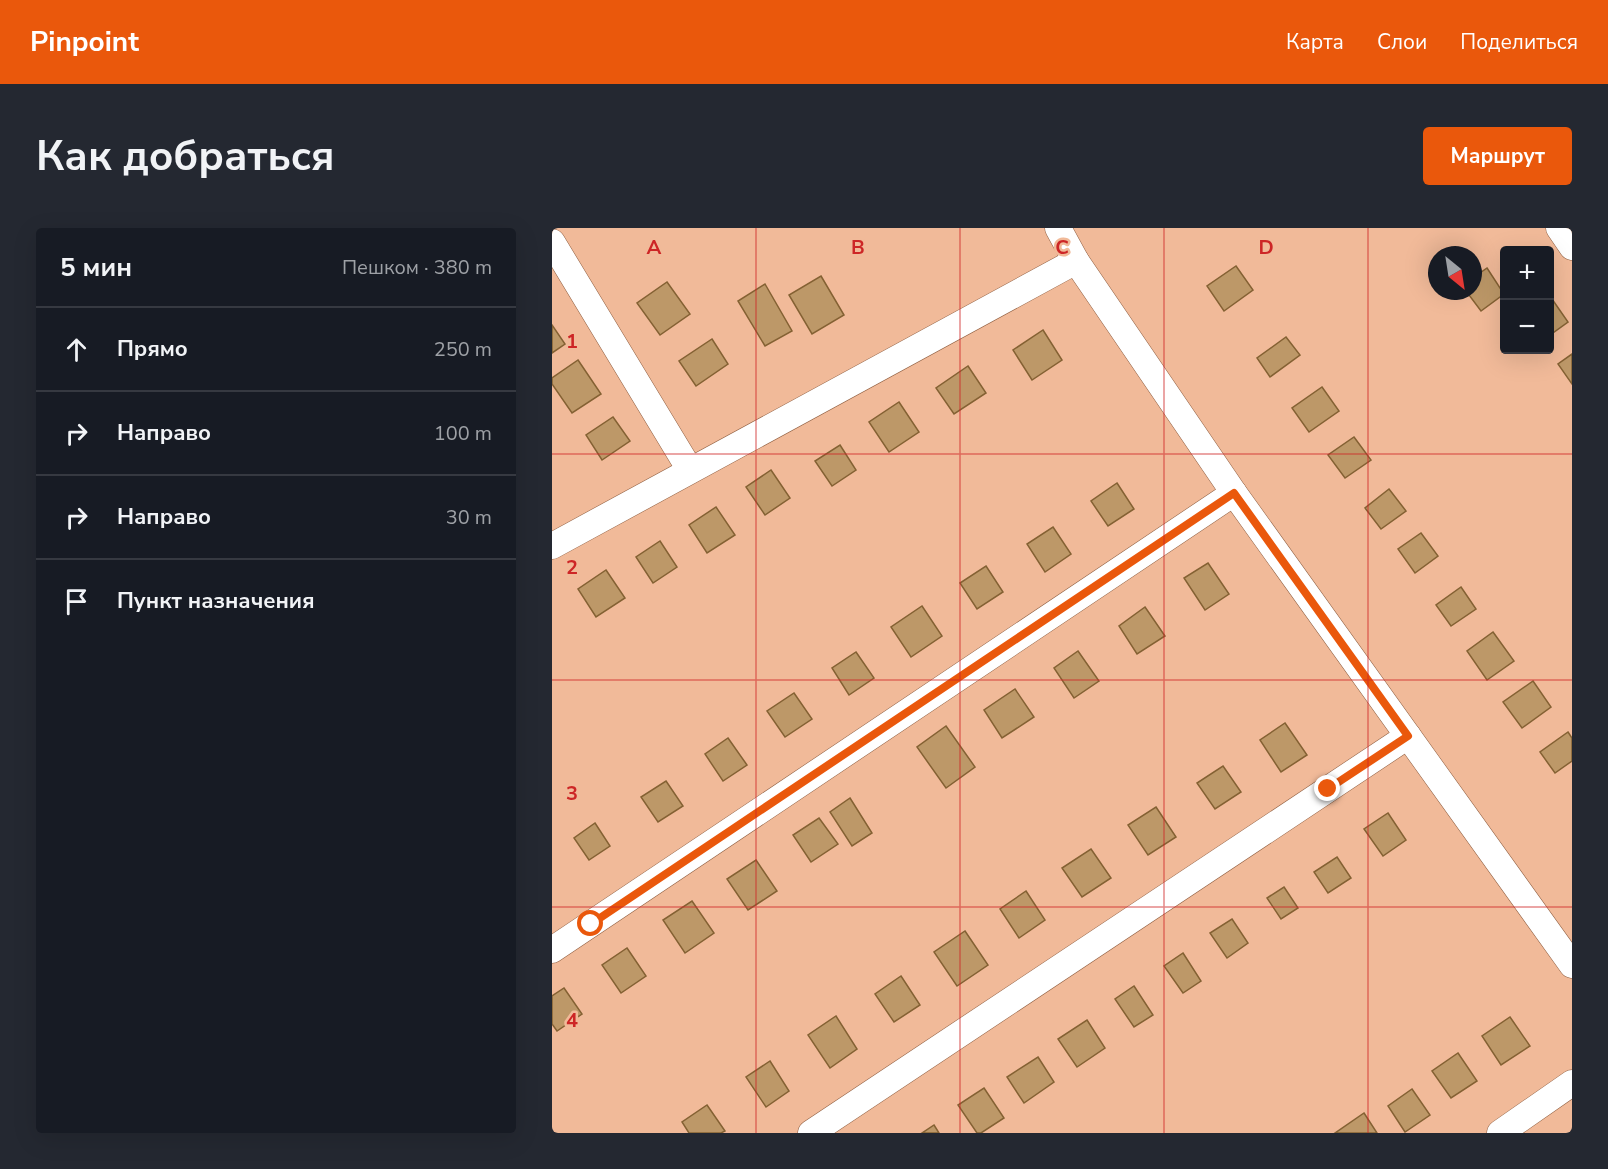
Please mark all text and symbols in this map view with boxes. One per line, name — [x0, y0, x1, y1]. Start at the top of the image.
text: Pinpoint — [30, 23, 139, 61]
text: Карта — [1286, 28, 1344, 56]
text: Слои — [1377, 28, 1427, 56]
text: Поделиться — [1460, 28, 1578, 56]
button: Маршрут — [1423, 127, 1572, 185]
text: Как добраться — [36, 128, 335, 185]
text: A — [647, 234, 662, 261]
text: B — [851, 234, 865, 261]
text: C — [1055, 234, 1069, 261]
text: D — [1258, 234, 1274, 261]
north arrow — [1428, 246, 1482, 300]
map controls — [1500, 246, 1554, 354]
button: + — [1500, 246, 1554, 300]
text: 5 мин — [60, 250, 132, 285]
text: Пешком · 380 m — [342, 254, 492, 281]
button: − — [1500, 300, 1554, 354]
text: 1 — [566, 328, 578, 355]
icon: ahead — [60, 333, 93, 366]
text: Прямо — [117, 334, 188, 364]
text: 250 m — [434, 336, 492, 363]
icon: right — [60, 417, 93, 450]
text: Направо — [117, 418, 211, 448]
text: 100 m — [434, 420, 492, 447]
icon: right — [60, 501, 93, 534]
text: Направо — [117, 502, 211, 532]
text: 30 m — [446, 504, 492, 531]
text: 2 — [566, 554, 578, 581]
icon: arrive — [60, 585, 93, 618]
text: Пункт назначения — [117, 586, 315, 616]
route end — [1314, 775, 1340, 801]
text: 3 — [566, 780, 578, 807]
route start — [577, 910, 603, 936]
text: 4 — [566, 1007, 578, 1034]

